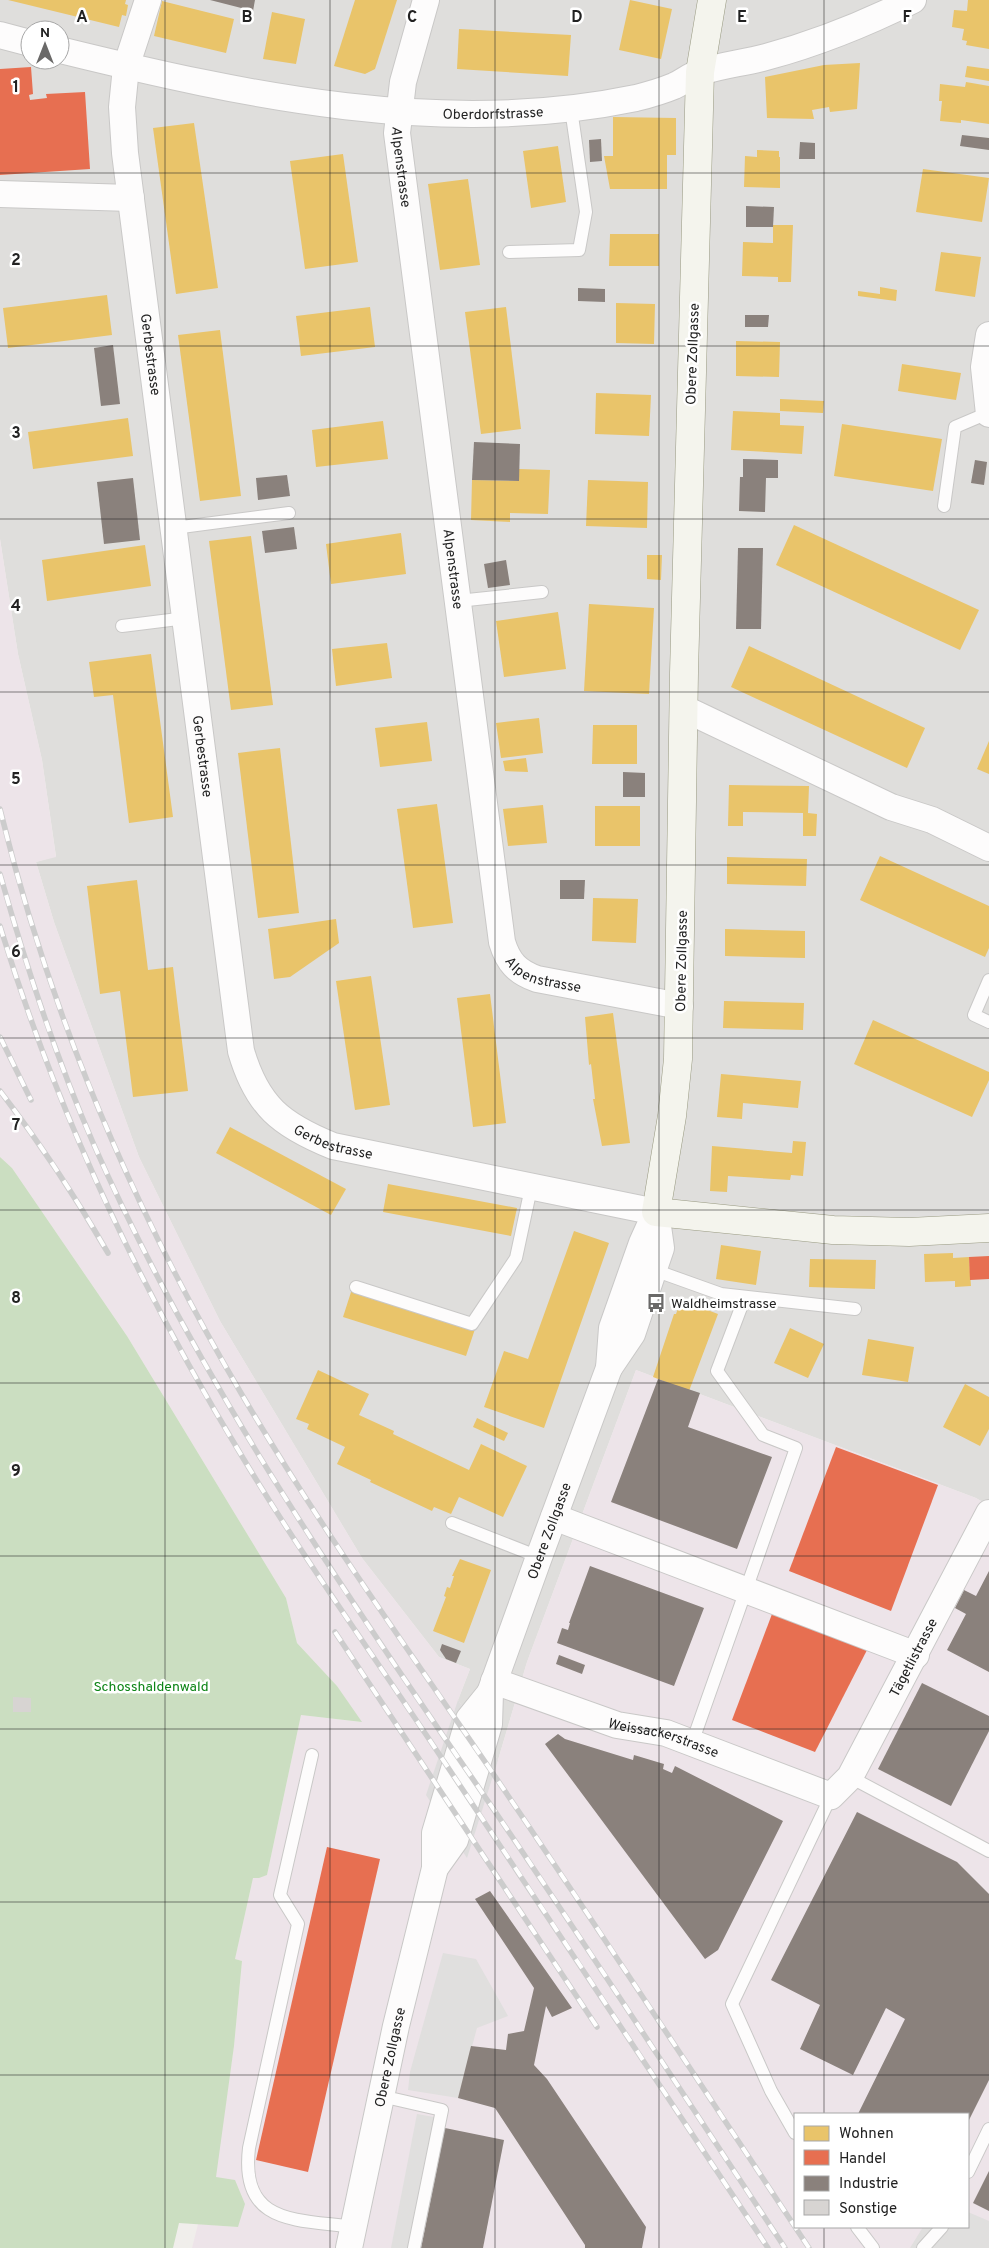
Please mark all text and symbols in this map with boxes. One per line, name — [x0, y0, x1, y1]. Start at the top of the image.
text: A — [76, 8, 88, 28]
text: B — [241, 8, 253, 28]
text: C — [407, 8, 417, 28]
text: D — [571, 8, 583, 28]
text: E — [737, 8, 747, 28]
text: F — [902, 8, 912, 28]
north arrow — [20, 20, 70, 70]
text: N — [40, 25, 50, 42]
text: 1 — [13, 78, 19, 98]
street label: Oberdorfstrasse — [442, 104, 544, 124]
street label: Alpenstrasse — [387, 126, 414, 209]
text: 2 — [11, 251, 21, 271]
street label: Obere Zollgasse — [683, 303, 704, 405]
street label: Gerbestrasse — [136, 313, 163, 397]
text: 3 — [11, 424, 21, 444]
street label: Alpenstrasse — [438, 528, 466, 610]
text: 4 — [11, 597, 21, 617]
street label: Gerbestrasse — [188, 714, 215, 798]
text: 5 — [11, 770, 21, 790]
street label: Obere Zollgasse — [673, 910, 692, 1012]
text: 6 — [11, 943, 21, 963]
street label: Alpenstrasse — [500, 954, 582, 997]
text: 7 — [12, 1116, 20, 1136]
street label: Gerbestrasse — [290, 1122, 374, 1164]
text: 8 — [11, 1289, 21, 1309]
bus stop icon: Waldheimstrasse — [645, 1292, 667, 1314]
place label: Waldheimstrasse — [671, 1296, 777, 1313]
text: 9 — [11, 1462, 21, 1482]
street label: Obere Zollgasse — [525, 1480, 576, 1582]
street label: Tägetlistrasse — [887, 1616, 942, 1700]
park label: Schosshaldenwald — [93, 1679, 209, 1696]
street label: Weissackerstrasse — [605, 1715, 721, 1762]
street label: Obere Zollgasse — [372, 2006, 410, 2109]
legend — [794, 2113, 969, 2228]
text: Wohnen — [839, 2125, 894, 2144]
text: Handel — [839, 2150, 886, 2169]
text: Industrie — [839, 2175, 898, 2194]
text: Sonstige — [839, 2200, 897, 2219]

